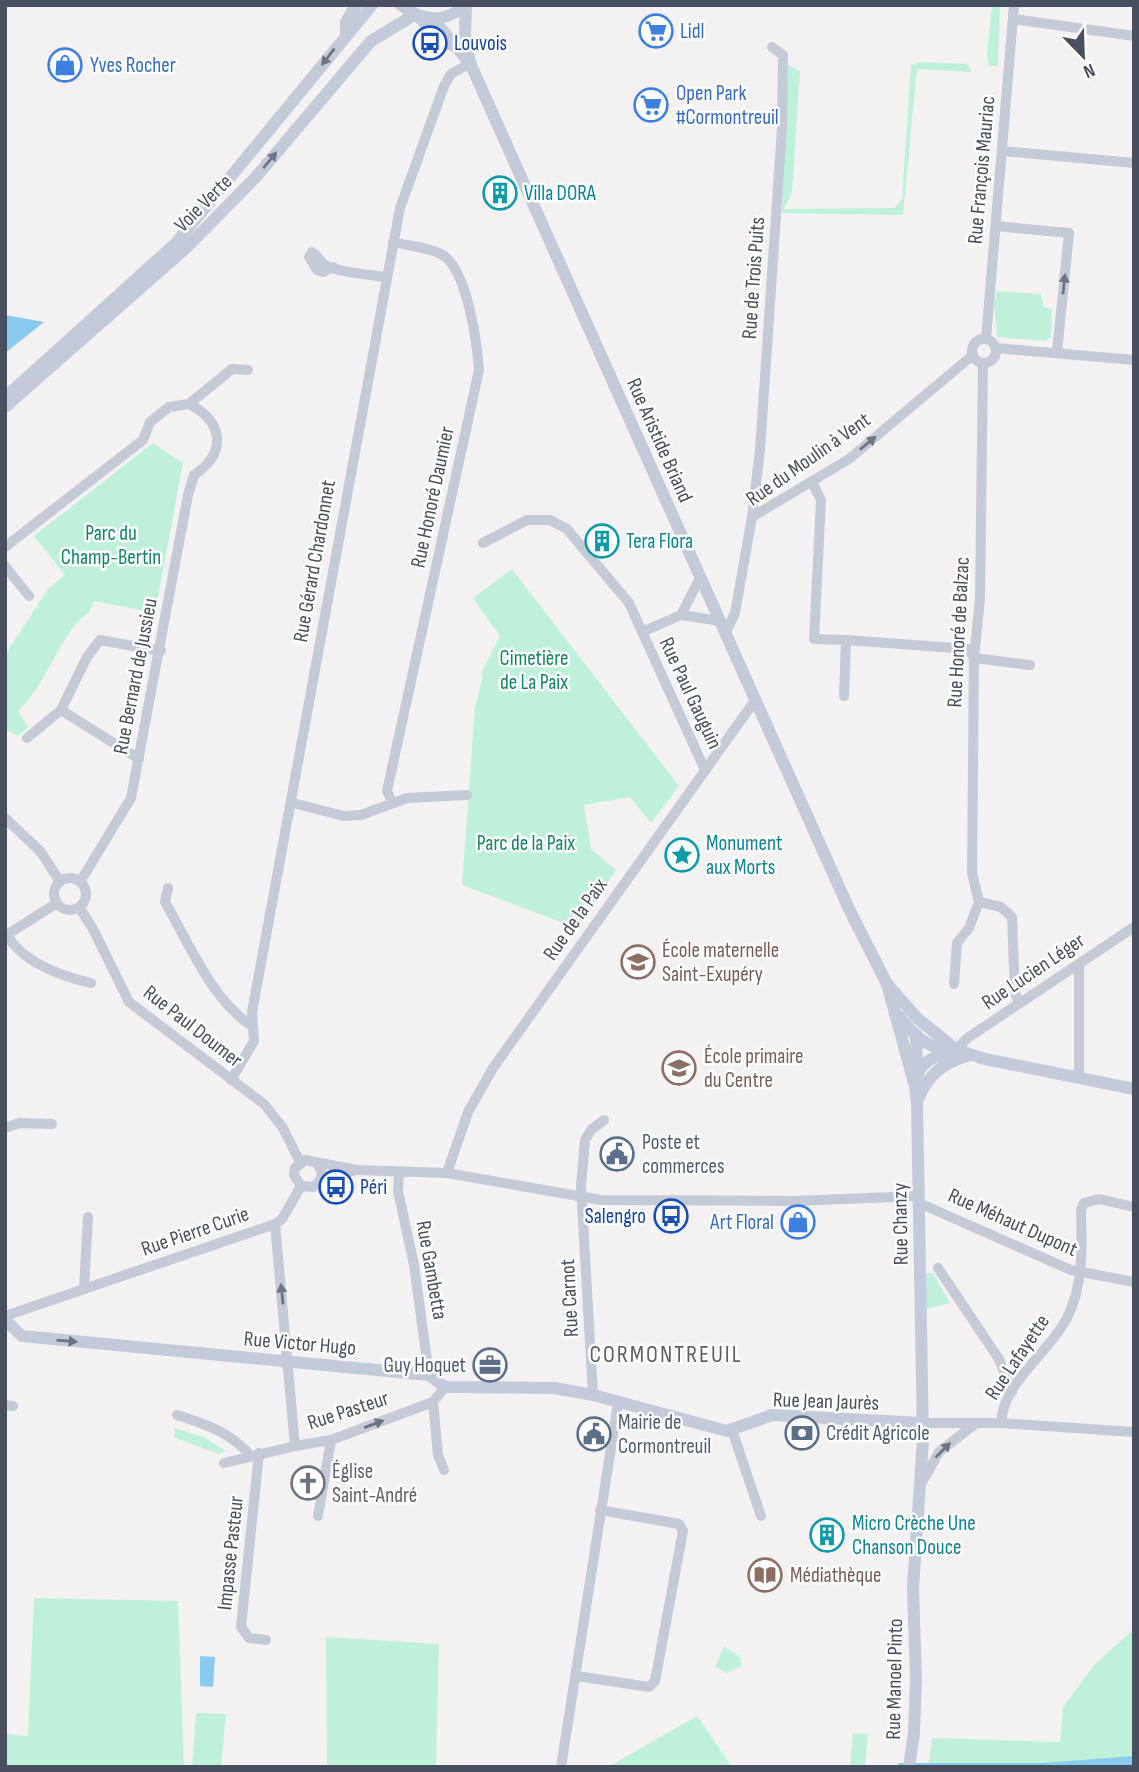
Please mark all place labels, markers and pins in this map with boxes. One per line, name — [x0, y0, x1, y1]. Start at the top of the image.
supermarket icon: Lidl — [637, 12, 675, 50]
place label: Lidl — [680, 19, 704, 44]
bus stop icon: Louvois — [411, 24, 449, 62]
place label: Louvois — [454, 31, 507, 56]
shop icon: Yves Rocher — [46, 46, 84, 84]
place label: Yves Rocher — [90, 53, 176, 78]
place label: Open Park #Cormontreuil — [676, 81, 779, 130]
supermarket icon: Open Park #Cormontreuil — [632, 86, 670, 124]
building icon: Villa DORA — [481, 174, 519, 212]
place label: Villa DORA — [524, 181, 597, 206]
building icon: Tera Flora — [583, 522, 621, 560]
place label: Tera Flora — [626, 529, 693, 554]
place label: Monument aux Morts — [706, 831, 782, 880]
place icon: Monument aux Morts — [663, 836, 701, 874]
place label: École maternelle Saint-Exupéry — [662, 938, 779, 987]
school or university icon: École maternelle Saint-Exupéry — [619, 943, 657, 981]
place label: École primaire du Centre — [704, 1044, 803, 1093]
school or university icon: École primaire du Centre — [660, 1049, 698, 1087]
place label: Poste et commerces — [642, 1130, 724, 1179]
public building icon: Poste et commerces — [598, 1135, 636, 1173]
bus stop icon: Péri — [317, 1168, 355, 1206]
place label: Péri — [360, 1175, 387, 1200]
bus stop icon: Salengro — [652, 1197, 690, 1235]
shop icon: Art Floral — [779, 1203, 817, 1241]
place label: Salengro — [585, 1204, 646, 1229]
place label: Art Floral — [709, 1210, 774, 1235]
office icon: Guy Hoquet — [471, 1346, 509, 1384]
place label: Guy Hoquet — [384, 1353, 466, 1378]
place label: Mairie de Cormontreuil — [618, 1410, 711, 1459]
bank icon: Crédit Agricole — [783, 1414, 821, 1452]
public building icon: Mairie de Cormontreuil — [575, 1415, 613, 1453]
place label: Crédit Agricole — [826, 1421, 930, 1446]
place label: Église Saint-André — [332, 1459, 417, 1508]
church icon: Église Saint-André — [289, 1464, 327, 1502]
place label: Micro Crèche Une Chanson Douce — [852, 1511, 976, 1560]
building icon: Micro Crèche Une Chanson Douce — [808, 1516, 846, 1554]
library icon: Médiathèque — [746, 1556, 784, 1594]
place label: Médiathèque — [790, 1563, 881, 1588]

